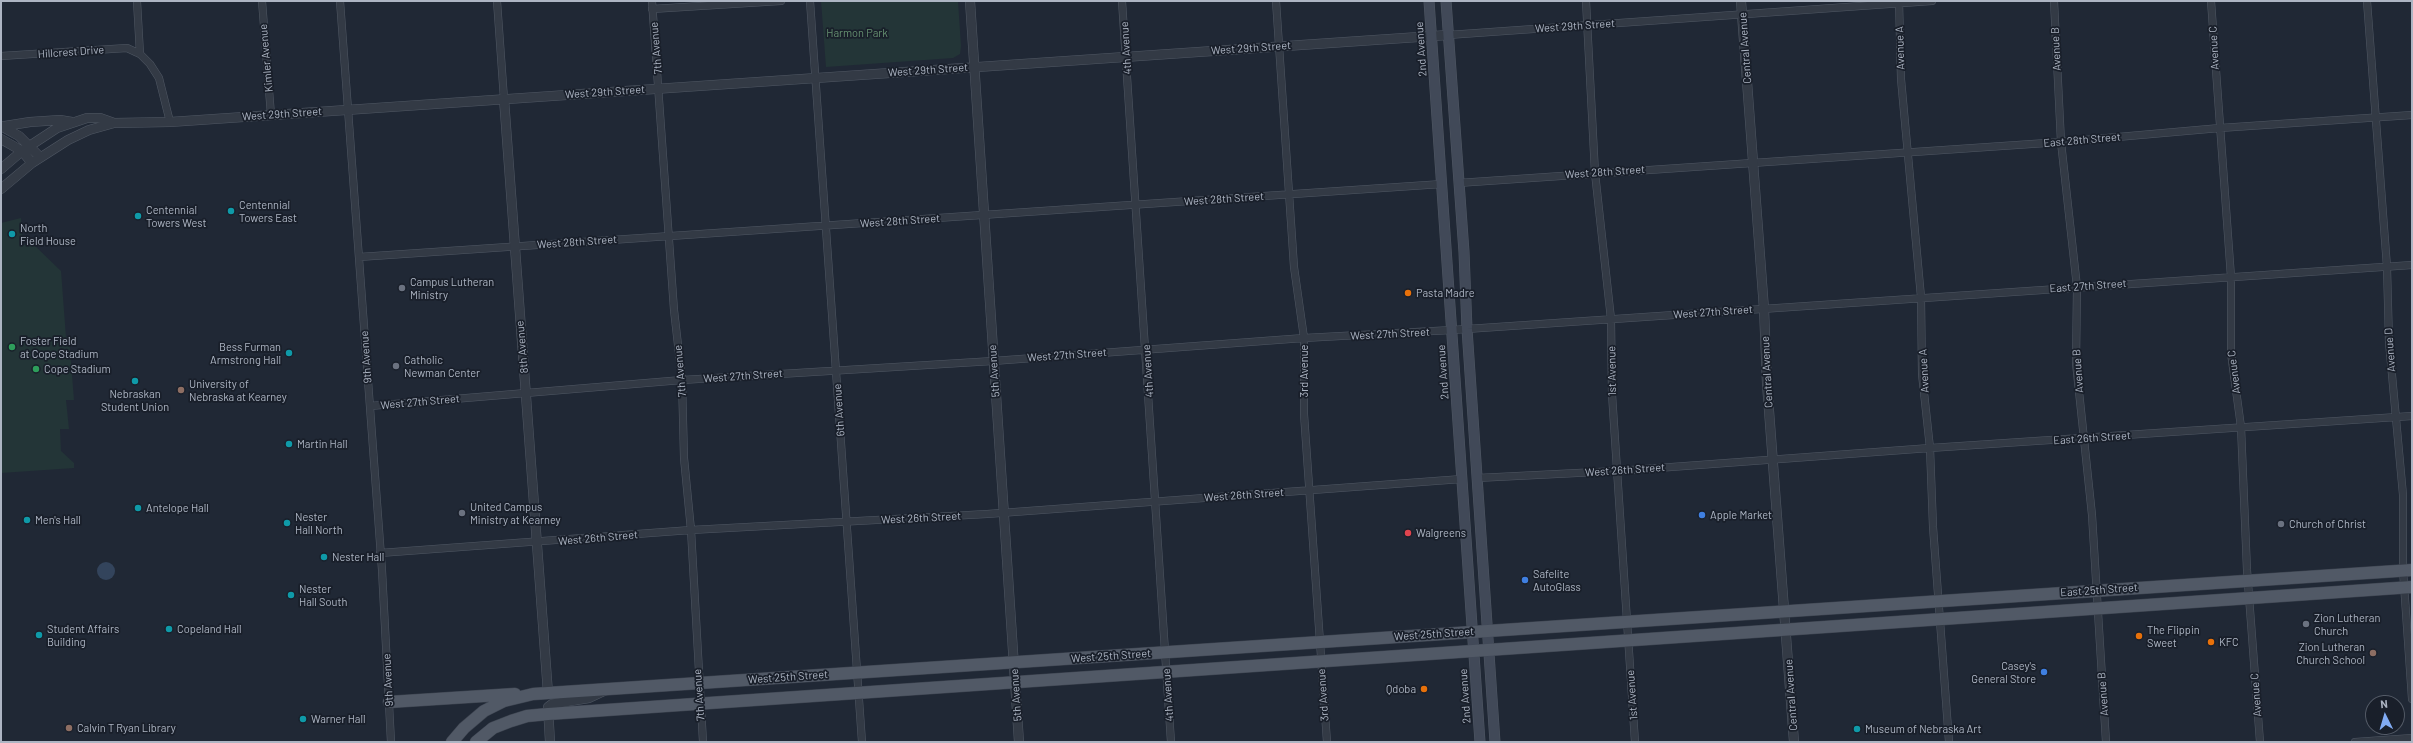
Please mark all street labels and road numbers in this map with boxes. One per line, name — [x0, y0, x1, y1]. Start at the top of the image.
street label: Central Avenue — [1736, 12, 1754, 84]
street label: West 29th Street — [1535, 17, 1615, 35]
street label: 7th Avenue — [647, 21, 665, 75]
street label: 4th Avenue — [1118, 21, 1134, 75]
street label: 2nd Avenue — [1413, 21, 1429, 77]
street label: Kimler Avenue — [256, 23, 276, 93]
street label: Avenue A — [1893, 26, 1907, 70]
street label: Avenue C — [2206, 26, 2222, 70]
street label: Avenue B — [2048, 27, 2064, 71]
street label: West 29th Street — [1211, 39, 1291, 57]
street label: Hillcrest Drive — [37, 43, 105, 61]
street label: West 29th Street — [888, 61, 968, 79]
street label: West 29th Street — [565, 83, 645, 101]
street label: West 29th Street — [242, 105, 322, 123]
street label: East 28th Street — [2043, 130, 2121, 150]
street label: West 28th Street — [1565, 163, 1645, 181]
street label: West 28th Street — [1184, 190, 1264, 208]
street label: West 28th Street — [860, 212, 940, 230]
street label: West 28th Street — [537, 233, 617, 251]
street label: East 27th Street — [2049, 277, 2127, 295]
street label: West 27th Street — [1673, 303, 1753, 321]
street label: 8th Avenue — [513, 320, 531, 374]
street label: West 27th Street — [1350, 325, 1430, 343]
street label: Avenue D — [2382, 328, 2398, 372]
street label: 9th Avenue — [358, 330, 374, 384]
street label: Central Avenue — [1759, 336, 1775, 408]
street label: 7th Avenue — [671, 344, 689, 398]
street label: 5th Avenue — [986, 344, 1002, 398]
street label: 4th Avenue — [1140, 344, 1156, 398]
street label: 2nd Avenue — [1435, 344, 1451, 400]
street label: 3rd Avenue — [1297, 345, 1311, 397]
street label: West 27th Street — [1027, 346, 1107, 364]
street label: 1st Avenue — [1605, 346, 1619, 396]
street label: Avenue A — [1916, 349, 1932, 393]
street label: Avenue B — [2070, 349, 2086, 393]
street label: Avenue C — [2225, 349, 2243, 395]
street label: West 27th Street — [703, 367, 783, 385]
street label: 6th Avenue — [831, 383, 847, 437]
street label: West 27th Street — [380, 392, 460, 412]
street label: East 26th Street — [2053, 429, 2131, 447]
street label: West 26th Street — [1585, 461, 1665, 479]
street label: West 26th Street — [1204, 486, 1284, 504]
street label: West 26th Street — [881, 509, 961, 527]
street label: West 26th Street — [558, 528, 638, 548]
street label: East 25th Street — [2060, 581, 2138, 599]
street label: West 25th Street — [1394, 625, 1474, 643]
street label: West 25th Street — [1071, 647, 1151, 665]
street label: 9th Avenue — [380, 653, 396, 707]
street label: Central Avenue — [1782, 659, 1800, 731]
street label: 7th Avenue — [691, 668, 707, 722]
street label: West 25th Street — [748, 668, 828, 686]
street label: 5th Avenue — [1008, 668, 1024, 722]
street label: 4th Avenue — [1160, 668, 1176, 722]
street label: 3rd Avenue — [1315, 668, 1331, 722]
street label: 2nd Avenue — [1457, 668, 1473, 724]
street label: 1st Avenue — [1624, 669, 1640, 721]
street label: Avenue B — [2095, 672, 2111, 716]
street label: Avenue C — [2248, 673, 2264, 717]

